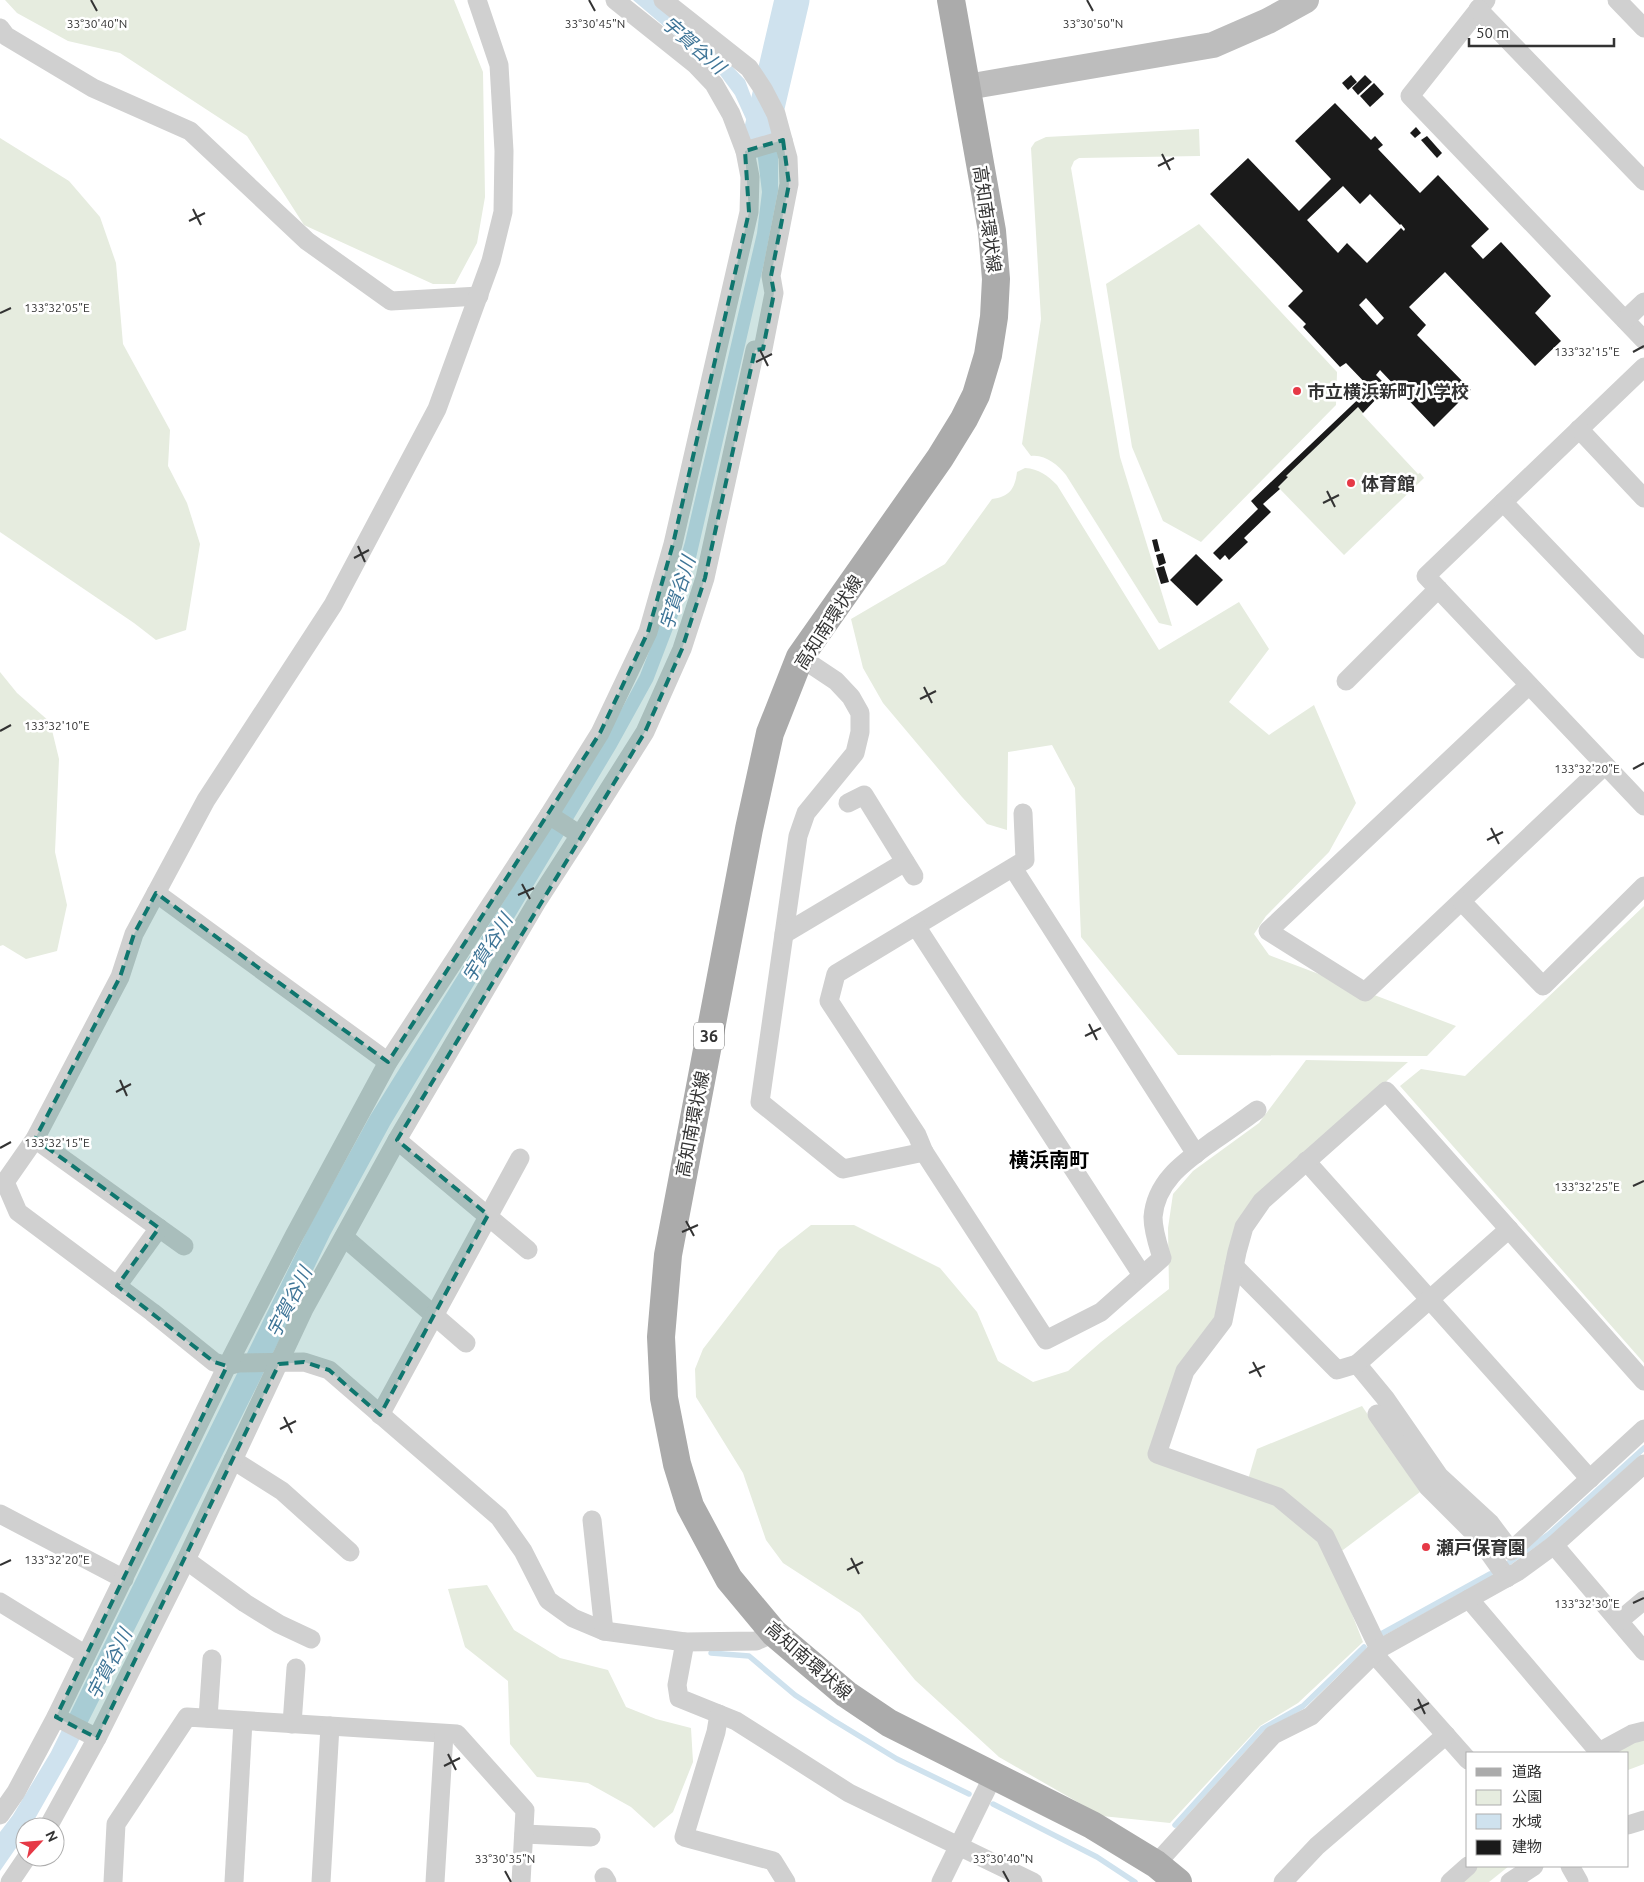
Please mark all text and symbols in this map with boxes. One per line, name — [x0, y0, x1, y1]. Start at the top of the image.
water label: 宇賀谷川 — [658, 12, 731, 80]
scale bar — [1469, 15, 1614, 47]
text: 33°30'40"N — [67, 17, 127, 30]
text: 33°30'45"N — [565, 17, 625, 30]
text: 33°30'50"N — [1063, 17, 1123, 30]
text: 50 m — [1476, 24, 1509, 41]
street label: 高知南環状線 — [971, 164, 1005, 274]
text: 133°32'05"E — [24, 301, 90, 314]
text: 133°32'15"E — [1554, 345, 1620, 358]
place label: 市立横浜新町小学校 — [1307, 381, 1469, 401]
marker: 市立横浜新町小学校 — [1291, 385, 1303, 397]
place label: 体育館 — [1361, 473, 1415, 493]
marker: 体育館 — [1345, 477, 1357, 489]
water label: 宇賀谷川 — [655, 552, 700, 633]
street label: 高知南環状線 — [790, 571, 866, 673]
text: 133°32'10"E — [24, 719, 90, 732]
text: 133°32'20"E — [1554, 762, 1620, 775]
water label: 宇賀谷川 — [458, 908, 518, 986]
road number: 36 — [694, 1022, 724, 1050]
street label: 高知南環状線 — [672, 1069, 712, 1179]
text: 133°32'15"E — [24, 1136, 90, 1149]
district label: 横浜南町 — [1009, 1148, 1089, 1171]
text: 133°32'25"E — [1554, 1180, 1620, 1193]
water label: 宇賀谷川 — [262, 1261, 317, 1341]
place label: 瀬戸保育園 — [1436, 1537, 1526, 1557]
marker: 瀬戸保育園 — [1420, 1541, 1432, 1553]
text: 133°32'20"E — [24, 1553, 90, 1566]
text: 133°32'30"E — [1554, 1597, 1620, 1610]
street label: 高知南環状線 — [762, 1617, 856, 1703]
water label: 宇賀谷川 — [82, 1623, 137, 1703]
legend — [1466, 1752, 1629, 1867]
text: 道路 — [1512, 1763, 1542, 1780]
text: 公園 — [1512, 1788, 1542, 1805]
text: 水域 — [1512, 1813, 1542, 1830]
north arrow — [15, 1817, 65, 1867]
text: N — [42, 1828, 61, 1845]
text: 建物 — [1512, 1838, 1542, 1855]
text: 33°30'35"N — [475, 1852, 535, 1865]
text: 33°30'40"N — [973, 1852, 1033, 1865]

